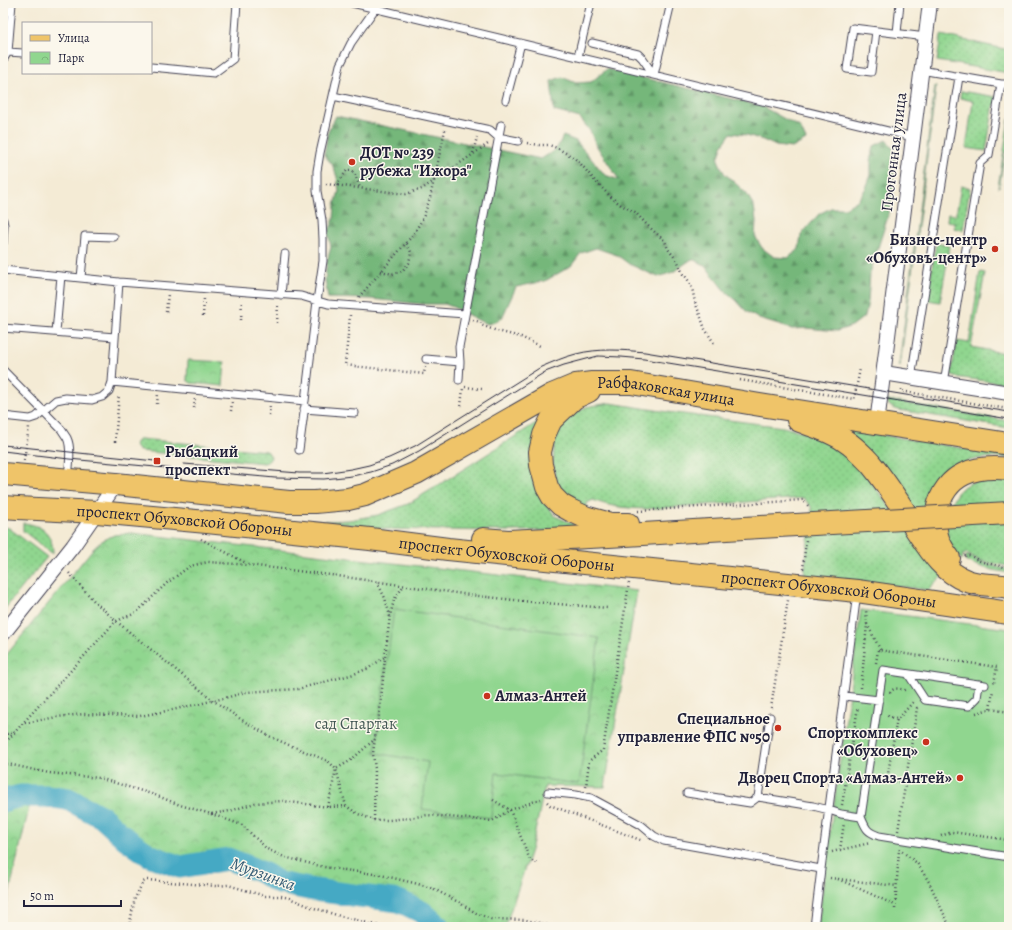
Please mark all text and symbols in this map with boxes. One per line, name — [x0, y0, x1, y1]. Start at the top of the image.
legend — [22, 22, 152, 74]
text: Улица — [58, 30, 90, 46]
text: Парк — [58, 50, 84, 66]
street label: Прогонная улица — [876, 90, 912, 213]
place label: ДОТ № 239 рубежа "Ижора" — [360, 142, 472, 182]
marker: ДОТ № 239 рубежа "Ижора" — [347, 157, 357, 167]
place label: Бизнес-центр «Обуховъ-центр» — [866, 229, 987, 269]
marker: Бизнес-центр «Обуховъ-центр» — [990, 244, 1000, 254]
street label: Рабфаковская улица — [597, 372, 737, 412]
place label: Рыбацкий проспект — [165, 441, 238, 481]
marker: Рыбацкий проспект — [152, 456, 162, 466]
street label: проспект Обуховской Обороны — [76, 500, 294, 542]
street label: проспект Обуховской Обороны — [397, 532, 616, 577]
street label: проспект Обуховской Обороны — [720, 566, 938, 613]
place label: Алмаз-Антей — [494, 685, 587, 707]
marker: Алмаз-Антей — [482, 691, 492, 701]
place label: Специальное управление ФПС №50 — [617, 708, 770, 748]
park label: сад Спартак — [315, 713, 397, 735]
place label: Спорткомплекс «Обуховец» — [808, 722, 918, 762]
marker: Специальное управление ФПС №50 — [773, 723, 783, 733]
marker: Спорткомплекс «Обуховец» — [921, 737, 931, 747]
place label: Дворец Спорта «Алмаз-Антей» — [738, 767, 952, 789]
marker: Дворец Спорта «Алмаз-Антей» — [955, 773, 965, 783]
water label: Мурзинка — [227, 852, 299, 896]
scale bar — [24, 882, 121, 908]
text: 50 m — [30, 888, 54, 904]

